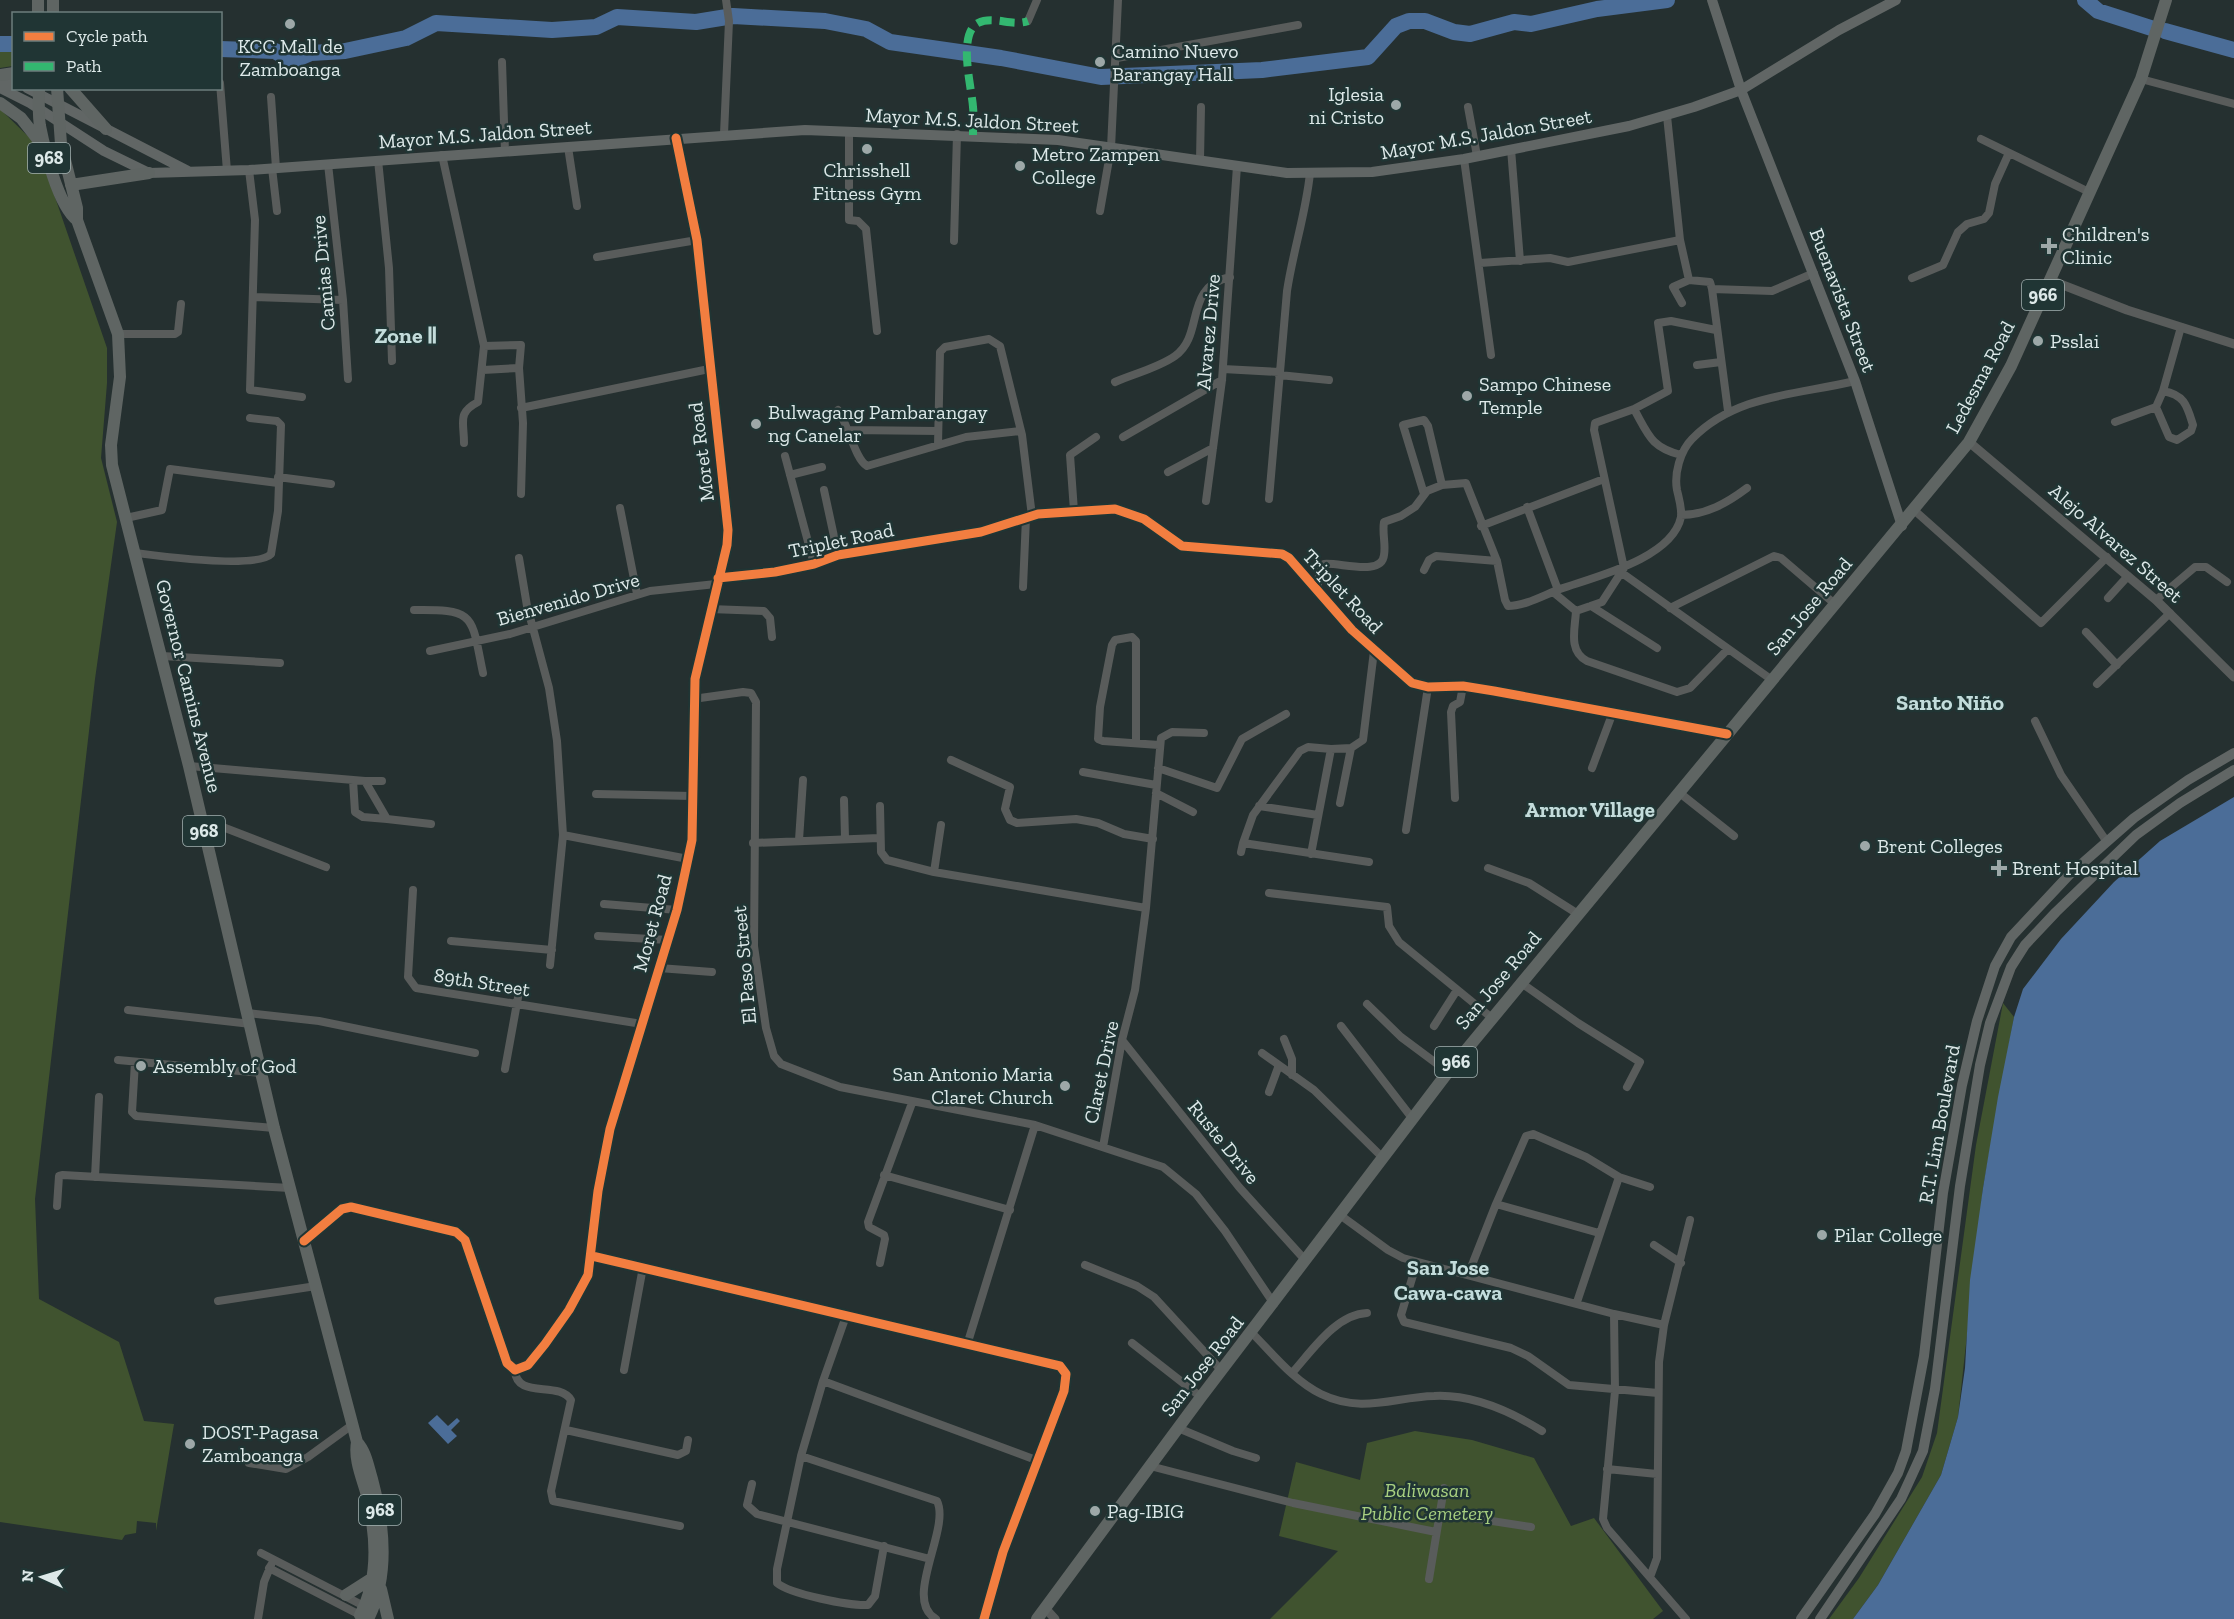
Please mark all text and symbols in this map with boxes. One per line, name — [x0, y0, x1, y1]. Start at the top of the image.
legend — [12, 12, 222, 90]
marker: KCC Mall de Zamboanga — [283, 17, 297, 31]
text: Cycle path — [66, 25, 148, 47]
place label: KCC Mall de Zamboanga — [237, 34, 343, 81]
place label: Camino Nuevo Barangay Hall — [1112, 39, 1238, 86]
text: Path — [66, 55, 102, 77]
marker: Camino Nuevo Barangay Hall — [1093, 55, 1107, 69]
place label: Iglesia ni Cristo — [1309, 82, 1384, 129]
marker: Iglesia ni Cristo — [1389, 98, 1403, 112]
street label: Mayor M.S. Jaldon Street — [865, 102, 1080, 138]
street label: Mayor M.S. Jaldon Street — [1379, 104, 1594, 164]
street label: Mayor M.S. Jaldon Street — [378, 115, 593, 153]
marker: Chrisshell Fitness Gym — [860, 142, 874, 156]
place label: Metro Zampen College — [1032, 142, 1160, 189]
road number: 968 — [28, 143, 70, 173]
place label: Chrisshell Fitness Gym — [813, 158, 922, 205]
marker: Metro Zampen College — [1013, 159, 1027, 173]
street label: Camias Drive — [306, 214, 340, 332]
place label: Children's Clinic — [2062, 222, 2150, 269]
street label: Buenavista Street — [1805, 225, 1882, 376]
marker: Children's Clinic — [2040, 237, 2058, 255]
street label: Alvarez Drive — [1191, 273, 1225, 391]
road number: 966 — [2022, 280, 2064, 310]
street label: Ledesma Road — [1940, 317, 2020, 437]
district label: Zone Ⅱ — [375, 322, 437, 349]
place label: Psslai — [2050, 329, 2100, 353]
marker: Psslai — [2031, 334, 2045, 348]
place label: Sampo Chinese Temple — [1479, 372, 1611, 419]
marker: Sampo Chinese Temple — [1460, 389, 1474, 403]
place label: Bulwagang Pambarangay ng Canelar — [768, 400, 988, 447]
street label: Moret Road — [683, 401, 719, 503]
marker: Bulwagang Pambarangay ng Canelar — [749, 417, 763, 431]
street label: Alejo Alvarez Street — [2044, 478, 2188, 608]
street label: Triplet Road — [786, 517, 896, 563]
street label: Triplet Road — [1298, 544, 1388, 638]
street label: San Jose Road — [1761, 552, 1857, 660]
street label: Bienvenido Drive — [494, 567, 642, 631]
street label: Governor Camins Avenue — [151, 577, 227, 795]
district label: Santo Niño — [1896, 689, 2005, 716]
district label: Armor Village — [1525, 797, 1655, 822]
road number: 968 — [183, 816, 225, 846]
place label: Brent Colleges — [1877, 834, 2003, 858]
marker: Brent Colleges — [1858, 839, 1872, 853]
place label: Brent Hospital — [2012, 856, 2138, 880]
marker: Brent Hospital — [1990, 859, 2008, 877]
street label: Moret Road — [627, 871, 677, 975]
street label: El Paso Street — [727, 904, 761, 1025]
street label: San Jose Road — [1450, 926, 1546, 1034]
street label: 89th Street — [432, 963, 532, 1002]
street label: Claret Drive — [1078, 1018, 1124, 1126]
street label: R.T. Lim Boulevard — [1913, 1043, 1965, 1205]
road number: 966 — [1435, 1047, 1477, 1077]
place label: Assembly of God — [153, 1054, 296, 1078]
marker: Assembly of God — [134, 1059, 148, 1073]
place label: San Antonio Maria Claret Church — [893, 1062, 1054, 1109]
marker: San Antonio Maria Claret Church — [1058, 1079, 1072, 1093]
street label: Ruste Drive — [1183, 1095, 1265, 1189]
place label: Pilar College — [1834, 1223, 1942, 1247]
marker: Pilar College — [1815, 1228, 1829, 1242]
district label: San Jose Cawa-cawa — [1394, 1254, 1502, 1306]
street label: San Jose Road — [1155, 1311, 1249, 1421]
place label: DOST-Pagasa Zamboanga — [202, 1420, 319, 1467]
marker: DOST-Pagasa Zamboanga — [183, 1437, 197, 1451]
park label: Baliwasan Public Cemetery — [1361, 1478, 1493, 1525]
road number: 968 — [359, 1495, 401, 1525]
place label: Pag-IBIG — [1107, 1499, 1184, 1523]
marker: Pag-IBIG — [1088, 1504, 1102, 1518]
north arrow — [12, 1547, 72, 1607]
text: N — [18, 1569, 37, 1583]

